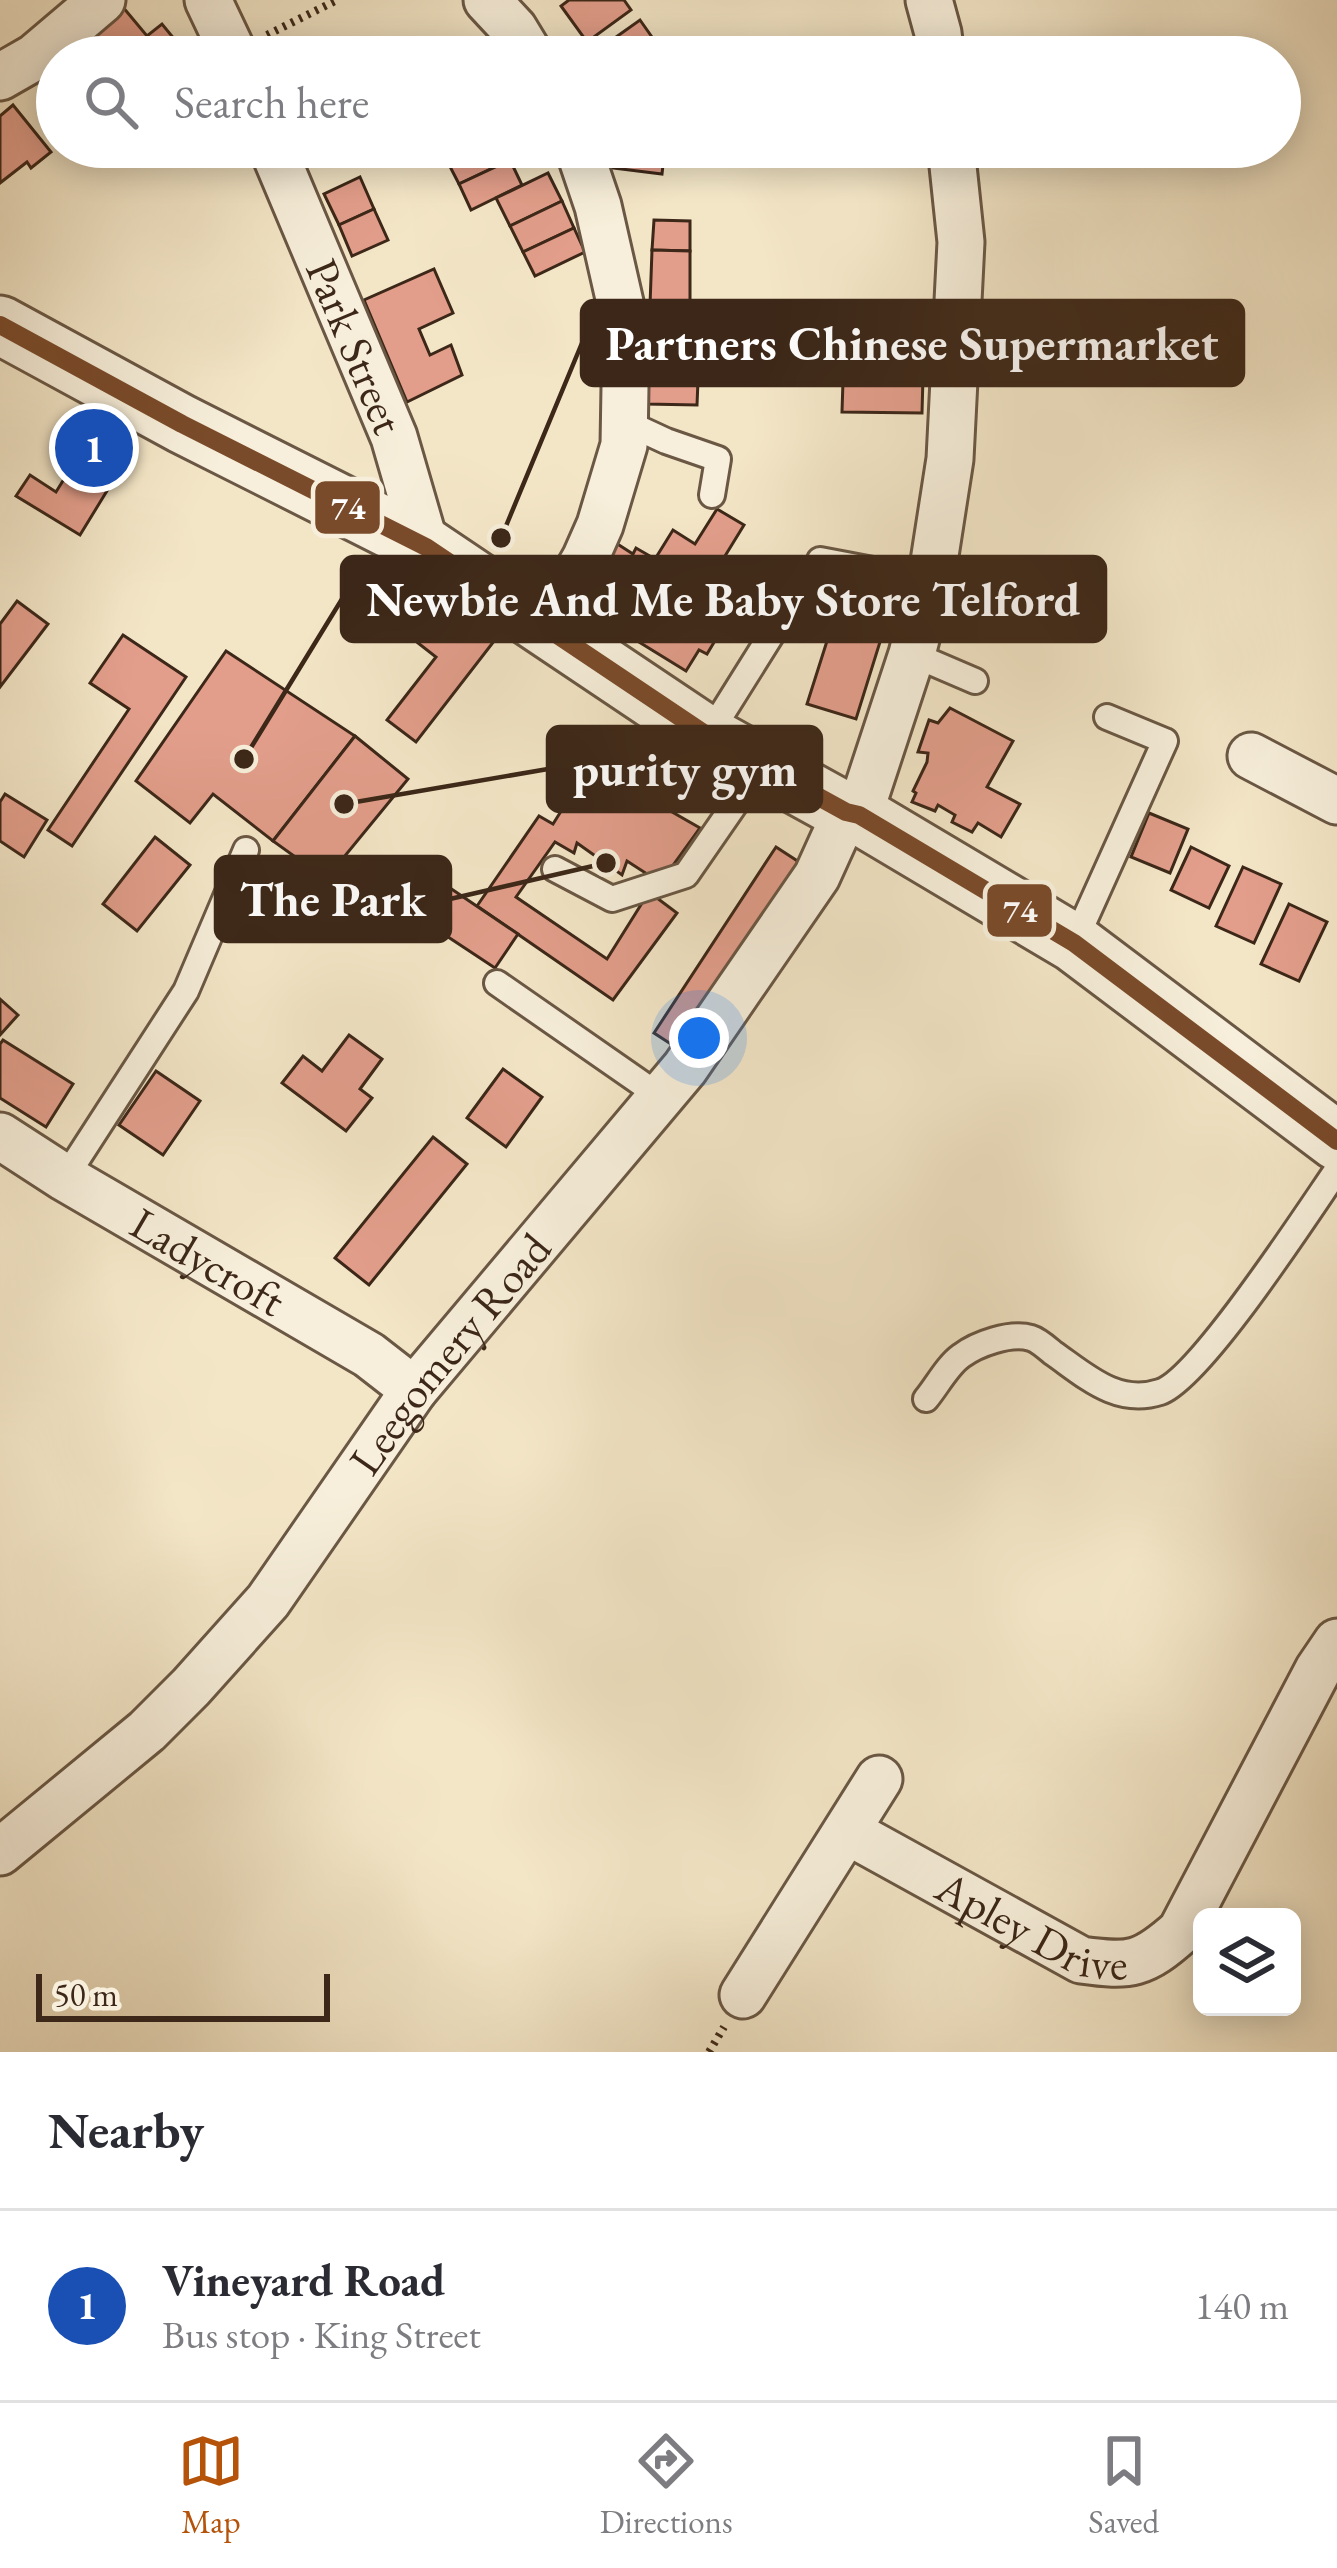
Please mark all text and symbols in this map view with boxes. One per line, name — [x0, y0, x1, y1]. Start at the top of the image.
search box — [36, 36, 1301, 168]
icon: search — [78, 69, 144, 135]
text: Search here — [174, 73, 369, 131]
street label: Park Street — [293, 250, 418, 442]
callout: Partners Chinese Supermarket — [582, 301, 1243, 385]
text: Partners Chinese Supermarket — [606, 312, 1218, 374]
pin: 1 — [55, 403, 133, 493]
line badge: 74 — [313, 479, 382, 536]
text: 74 — [331, 486, 366, 529]
callout: Newbie And Me Baby Store Telford — [342, 557, 1105, 641]
text: Newbie And Me Baby Store Telford — [366, 568, 1081, 630]
callout: purity gym — [548, 727, 821, 811]
text: purity gym — [572, 738, 798, 800]
callout: The Park — [216, 857, 450, 941]
text: The Park — [240, 868, 427, 930]
line badge: 74 — [985, 882, 1054, 939]
text: 74 — [1003, 889, 1038, 932]
your location — [669, 1008, 729, 1068]
street label: Ladycroft — [120, 1194, 296, 1329]
street label: Leegomery Road — [335, 1220, 563, 1486]
street label: Apley Drive — [925, 1857, 1128, 1992]
map controls — [1193, 1908, 1301, 2016]
button: layers — [1193, 1908, 1301, 2016]
scale bar — [36, 1968, 330, 2021]
text: 50 m — [54, 1973, 118, 2016]
text: Nearby — [48, 2097, 204, 2163]
text: Vineyard Road — [162, 2251, 445, 2309]
text: 1 — [77, 2280, 97, 2331]
text: 140 m — [1195, 2280, 1289, 2331]
text: Bus stop · King Street — [162, 2309, 481, 2360]
tab: Map — [178, 2428, 244, 2543]
tab: Directions — [600, 2428, 733, 2543]
tab: Saved — [1088, 2428, 1159, 2543]

